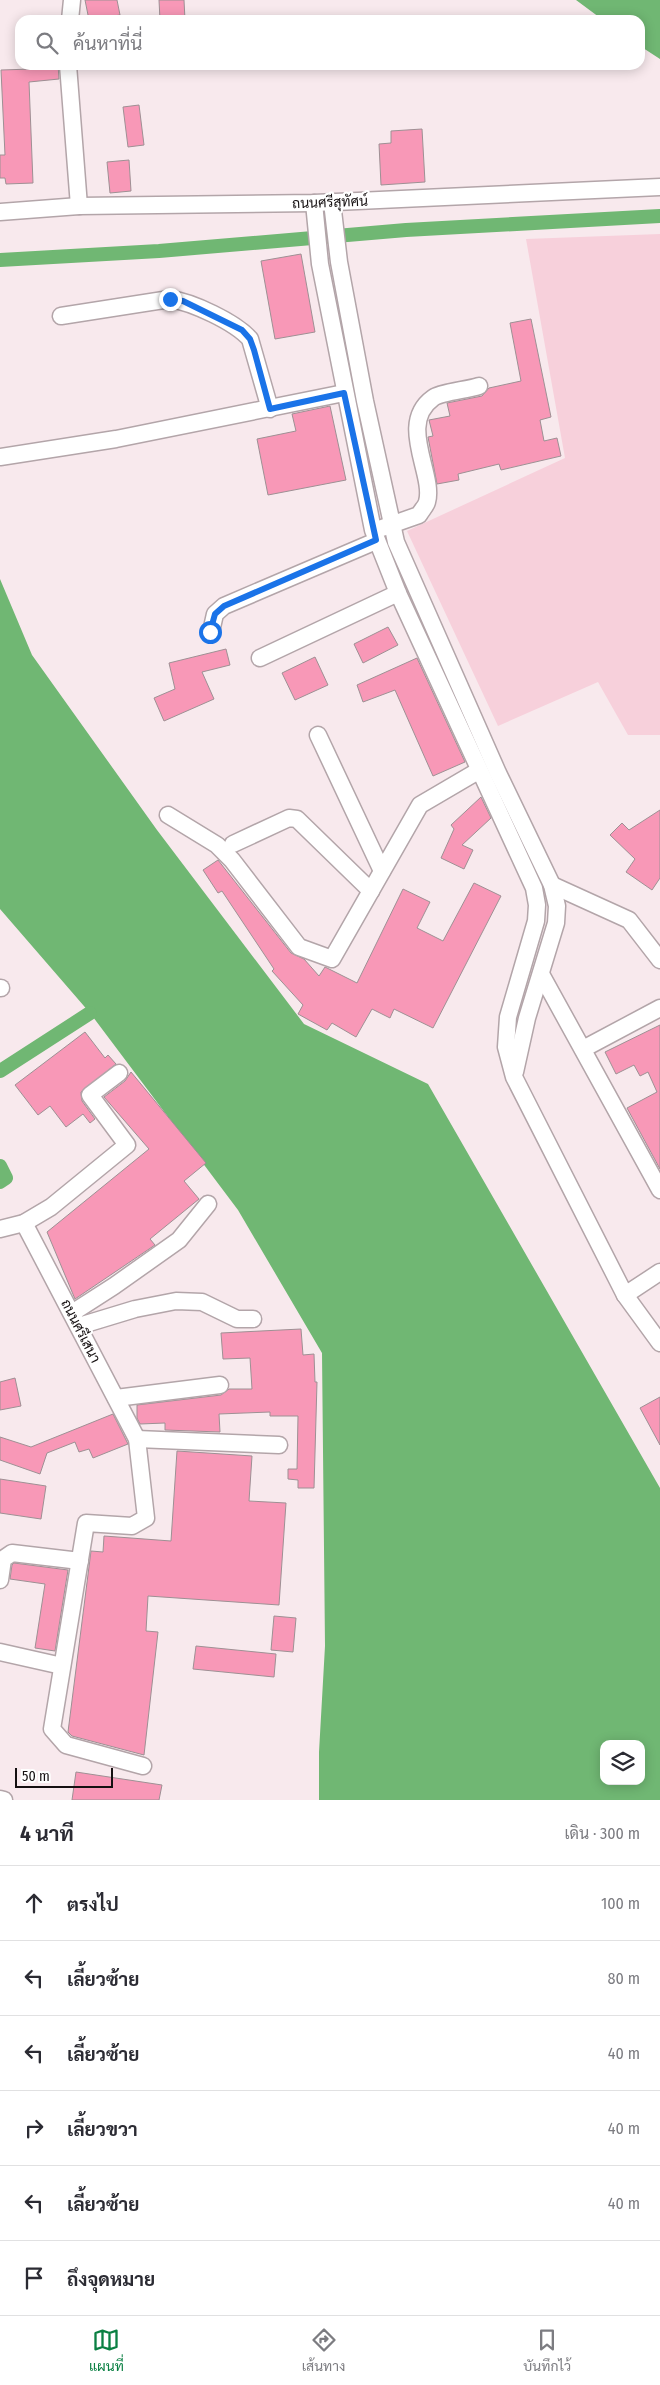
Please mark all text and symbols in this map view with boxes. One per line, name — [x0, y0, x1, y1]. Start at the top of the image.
search box — [15, 15, 645, 70]
icon: search — [33, 29, 61, 57]
text: ค้นหาที่นี่ — [73, 32, 142, 55]
street label: ถนนศรีสุทัศน์ — [292, 192, 368, 213]
route end — [159, 288, 182, 311]
route start — [199, 621, 222, 644]
street label: ถนนศรีเสนา — [57, 1296, 105, 1366]
map controls — [600, 1740, 645, 1785]
button: layers — [600, 1740, 645, 1785]
scale bar — [15, 1765, 112, 1788]
text: 50 m — [22, 1768, 50, 1785]
text: 4 นาที — [20, 1821, 74, 1847]
text: เดิน · 300 m — [565, 1824, 640, 1843]
icon: ahead — [20, 1889, 48, 1917]
text: ตรงไป — [67, 1893, 119, 1916]
text: 100 m — [601, 1894, 640, 1913]
icon: left — [20, 1964, 48, 1992]
text: เลี้ยวซ้าย — [67, 1968, 139, 1991]
text: 80 m — [608, 1969, 640, 1988]
icon: left — [20, 2039, 48, 2067]
text: เลี้ยวซ้าย — [67, 2043, 139, 2066]
text: 40 m — [608, 2044, 640, 2063]
icon: right — [20, 2114, 48, 2142]
text: เลี้ยวขวา — [67, 2118, 138, 2141]
text: 40 m — [608, 2119, 640, 2138]
icon: left — [20, 2189, 48, 2217]
text: เลี้ยวซ้าย — [67, 2193, 139, 2216]
text: 40 m — [608, 2194, 640, 2213]
icon: arrive — [20, 2264, 48, 2292]
text: ถึงจุดหมาย — [67, 2268, 155, 2291]
tab: แผนที่ — [89, 2326, 124, 2375]
tab: เส้นทาง — [302, 2326, 345, 2375]
tab: บันทึกไว้ — [523, 2326, 571, 2375]

